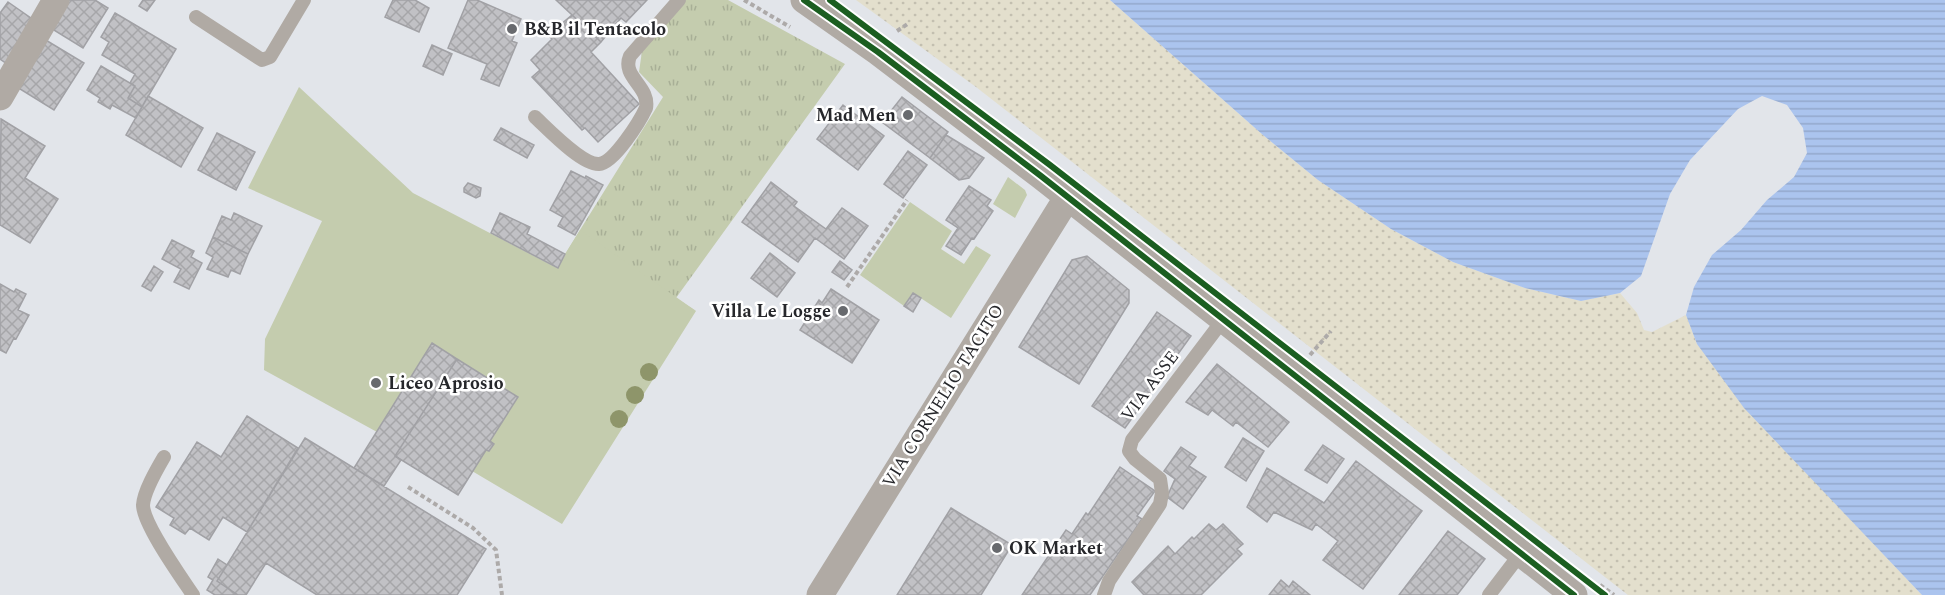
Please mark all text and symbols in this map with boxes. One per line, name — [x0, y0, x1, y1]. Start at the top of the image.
place label: B&B il Tentacolo — [524, 16, 666, 43]
marker: B&B il Tentacolo — [505, 22, 519, 36]
place label: Mad Men — [816, 102, 896, 129]
marker: Mad Men — [901, 108, 915, 122]
place label: Villa Le Logge — [711, 298, 831, 325]
street label: VIA CORNELIO TACITO — [875, 299, 1011, 493]
marker: Villa Le Logge — [836, 304, 850, 318]
street label: VIA ASSE — [1114, 345, 1186, 427]
place label: Liceo Aprosio — [388, 370, 504, 397]
marker: Liceo Aprosio — [369, 376, 383, 390]
place label: OK Market — [1009, 535, 1103, 562]
marker: OK Market — [990, 541, 1004, 555]

